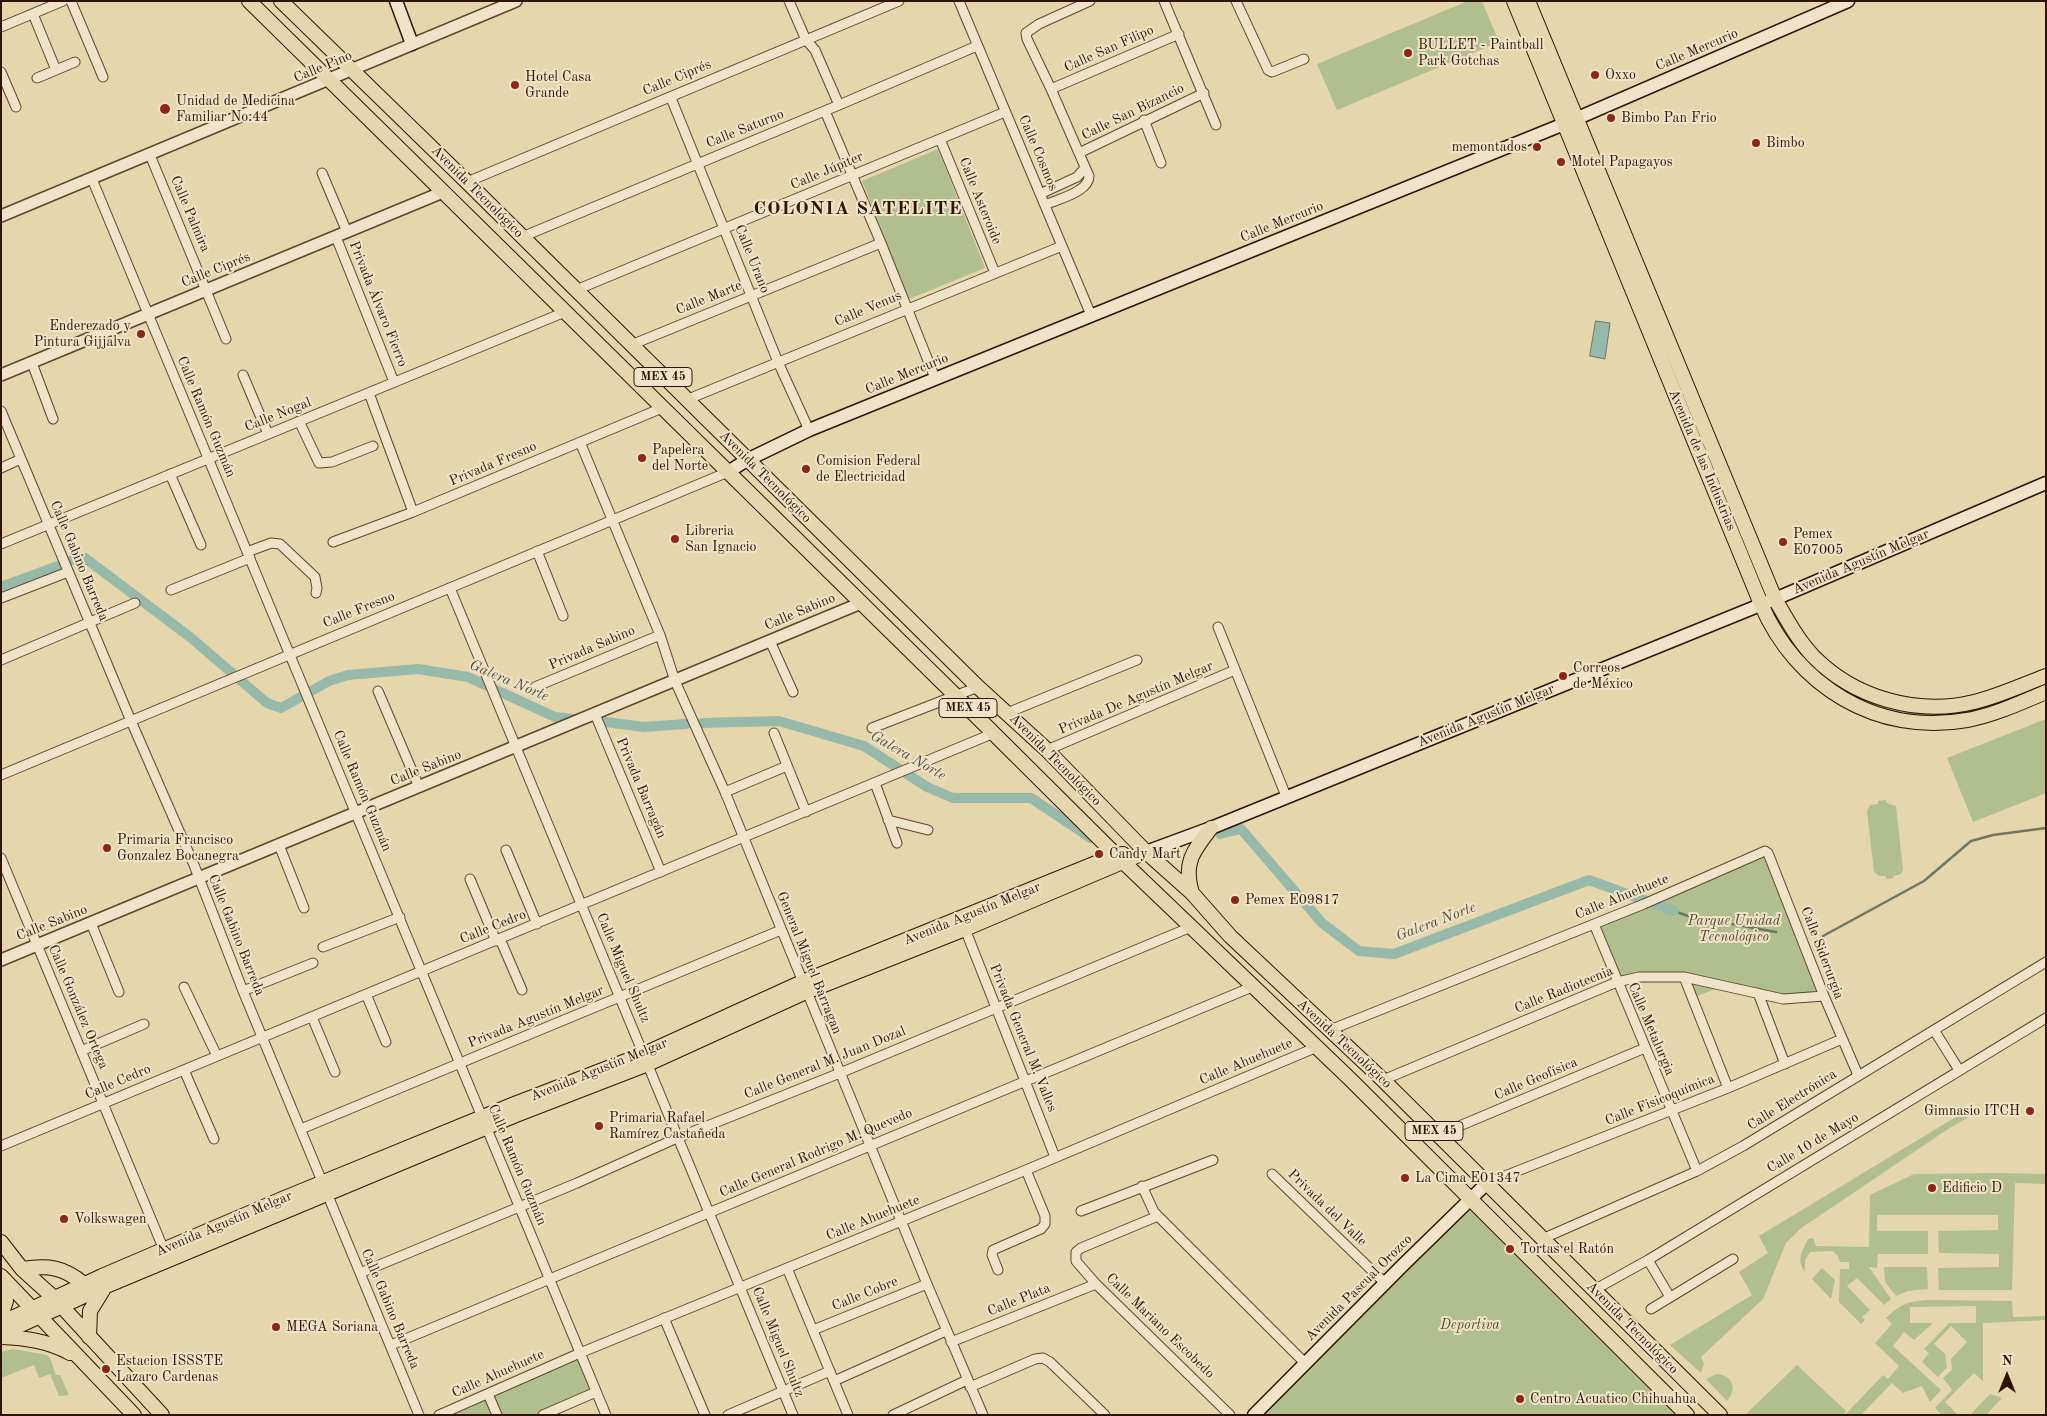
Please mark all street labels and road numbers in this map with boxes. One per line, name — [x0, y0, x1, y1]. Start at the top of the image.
street label: Calle San Filipo — [1062, 22, 1156, 76]
street label: Calle Mercurio — [1653, 25, 1741, 75]
street label: Calle Pino — [291, 47, 355, 87]
street label: Calle Ciprés — [640, 56, 714, 100]
street label: Calle San Bizancio — [1079, 80, 1187, 144]
street label: Calle Saturno — [704, 106, 786, 152]
street label: Calle Cosmos — [1014, 113, 1062, 193]
street label: Avenida Tecnológico — [427, 142, 527, 242]
street label: Calle Júpiter — [788, 148, 866, 194]
street label: Calle Asteroide — [955, 155, 1005, 247]
street label: Calle Palmira — [166, 173, 214, 255]
street label: Calle Mercurio — [1238, 198, 1326, 246]
street label: Calle Urano — [731, 222, 773, 296]
street label: Privada Álvaro Fierro — [345, 239, 411, 369]
street label: Calle Ciprés — [179, 249, 253, 291]
street label: Calle Marte — [673, 277, 745, 319]
street label: Calle Venus — [832, 287, 904, 331]
street label: Calle Mercurio — [863, 350, 951, 398]
street label: Calle Ramón Guzmán — [173, 354, 239, 480]
road number: MEX 45 — [634, 368, 692, 387]
street label: Avenida de las Industrias — [1665, 387, 1739, 533]
street label: Calle Nogal — [242, 394, 314, 436]
street label: Avenida Tecnológico — [715, 427, 815, 527]
street label: Privada Fresno — [447, 438, 539, 490]
street label: Calle Gabino Barreda — [46, 498, 112, 624]
street label: Avenida Agustín Melgar — [1790, 526, 1932, 598]
street label: Calle Fresno — [320, 588, 398, 632]
street label: Calle Sabino — [762, 590, 838, 634]
street label: Privada Sabino — [546, 622, 638, 674]
street label: Privada De Agustín Melgar — [1056, 658, 1216, 738]
street label: Avenida Agustín Melgar — [1415, 681, 1557, 751]
road number: MEX 45 — [939, 698, 997, 718]
street label: Avenida Tecnológico — [1005, 710, 1105, 810]
street label: Calle Ramón Guzmán — [329, 728, 395, 854]
street label: Privada Barragán — [612, 735, 670, 841]
street label: Calle Sabino — [388, 746, 464, 790]
street label: Calle Ahuehuete — [1573, 871, 1671, 923]
street label: Calle Gabino Barreda — [204, 872, 268, 998]
street label: Avenida Agustín Melgar — [901, 879, 1043, 949]
street label: General Miguel Barragan — [773, 889, 845, 1037]
street label: Calle Sabino — [14, 901, 90, 945]
street label: Calle Siderurgia — [1797, 904, 1847, 1002]
street label: Calle Cedro — [457, 906, 529, 948]
street label: Calle Miguel Shultz — [592, 911, 654, 1025]
street label: Calle González Ortega — [44, 942, 112, 1072]
street label: Privada General M. Valles — [986, 962, 1060, 1114]
street label: Calle Radiotecnia — [1512, 963, 1616, 1017]
street label: Calle Metalurgia — [1624, 980, 1678, 1078]
street label: Privada Agustín Melgar — [466, 982, 606, 1052]
street label: Avenida Tecnológico — [1293, 996, 1395, 1092]
street label: Calle General M. Juan Dozal — [742, 1023, 908, 1103]
street label: Avenida Agustín Melgar — [528, 1035, 670, 1105]
street label: Calle Ahuehuete — [1197, 1035, 1295, 1089]
street label: Calle Geofísica — [1492, 1054, 1580, 1104]
street label: Calle Cedro — [82, 1061, 154, 1103]
street label: Calle Electrónica — [1744, 1066, 1840, 1134]
street label: Calle Fisicoquímica — [1603, 1070, 1717, 1130]
street label: Calle Ramón Guzmán — [484, 1102, 550, 1228]
street label: Calle General Rodrigo M. Quevedo — [717, 1105, 915, 1201]
street label: Calle 10 de Mayo — [1764, 1109, 1862, 1177]
road number: MEX 45 — [1405, 1122, 1463, 1140]
street label: Privada del Valle — [1284, 1166, 1370, 1250]
street label: Avenida Agustín Melgar — [153, 1188, 295, 1260]
street label: Calle Ahuehuete — [824, 1192, 922, 1244]
street label: Avenida Pascual Orozco — [1302, 1231, 1416, 1345]
street label: Calle Gabino Barreda — [357, 1246, 423, 1372]
street label: Calle Mariano Escobedo — [1102, 1270, 1218, 1382]
street label: Calle Cobre — [829, 1273, 901, 1315]
street label: Avenida Tecnológico — [1582, 1278, 1682, 1378]
street label: Calle Plata — [985, 1280, 1053, 1320]
street label: Calle Miguel Shultz — [748, 1284, 808, 1400]
street label: Calle Ahuehuete — [449, 1346, 547, 1402]

